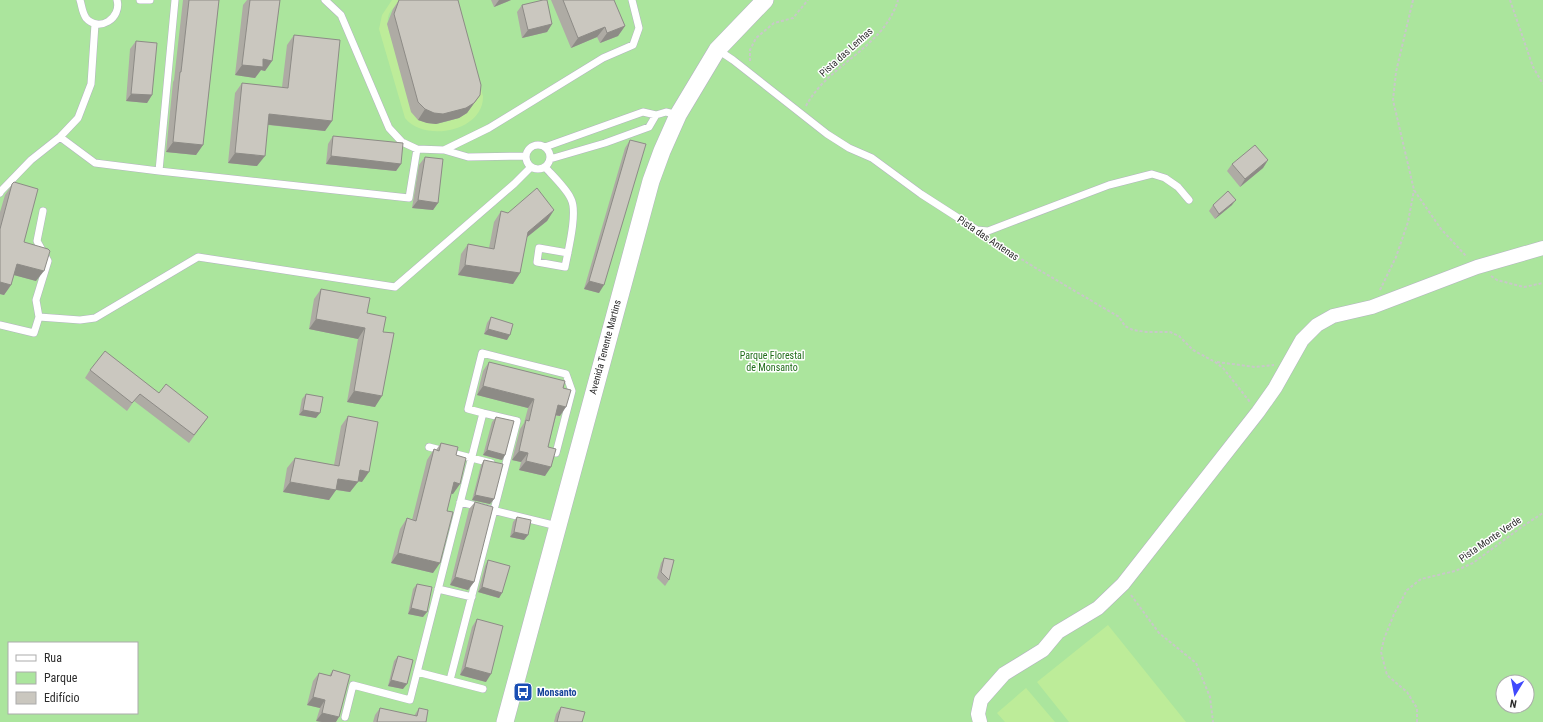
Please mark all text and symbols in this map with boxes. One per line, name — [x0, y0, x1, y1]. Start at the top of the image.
street label: Pista das Lenhas — [817, 25, 875, 79]
street label: Pista das Antenas — [955, 213, 1021, 263]
street label: Avenida Tenente Martins — [587, 298, 623, 395]
park label: Parque Florestal de Monsanto — [740, 350, 804, 373]
street label: Pista Monte Verde — [1457, 514, 1523, 564]
legend — [8, 642, 138, 714]
text: Rua — [44, 651, 62, 665]
text: Parque — [44, 671, 78, 685]
north arrow — [1495, 674, 1535, 714]
bus stop icon: Monsanto — [512, 681, 534, 703]
place label: Monsanto — [537, 687, 577, 698]
text: Edifício — [44, 691, 80, 705]
text: N — [1509, 696, 1518, 710]

